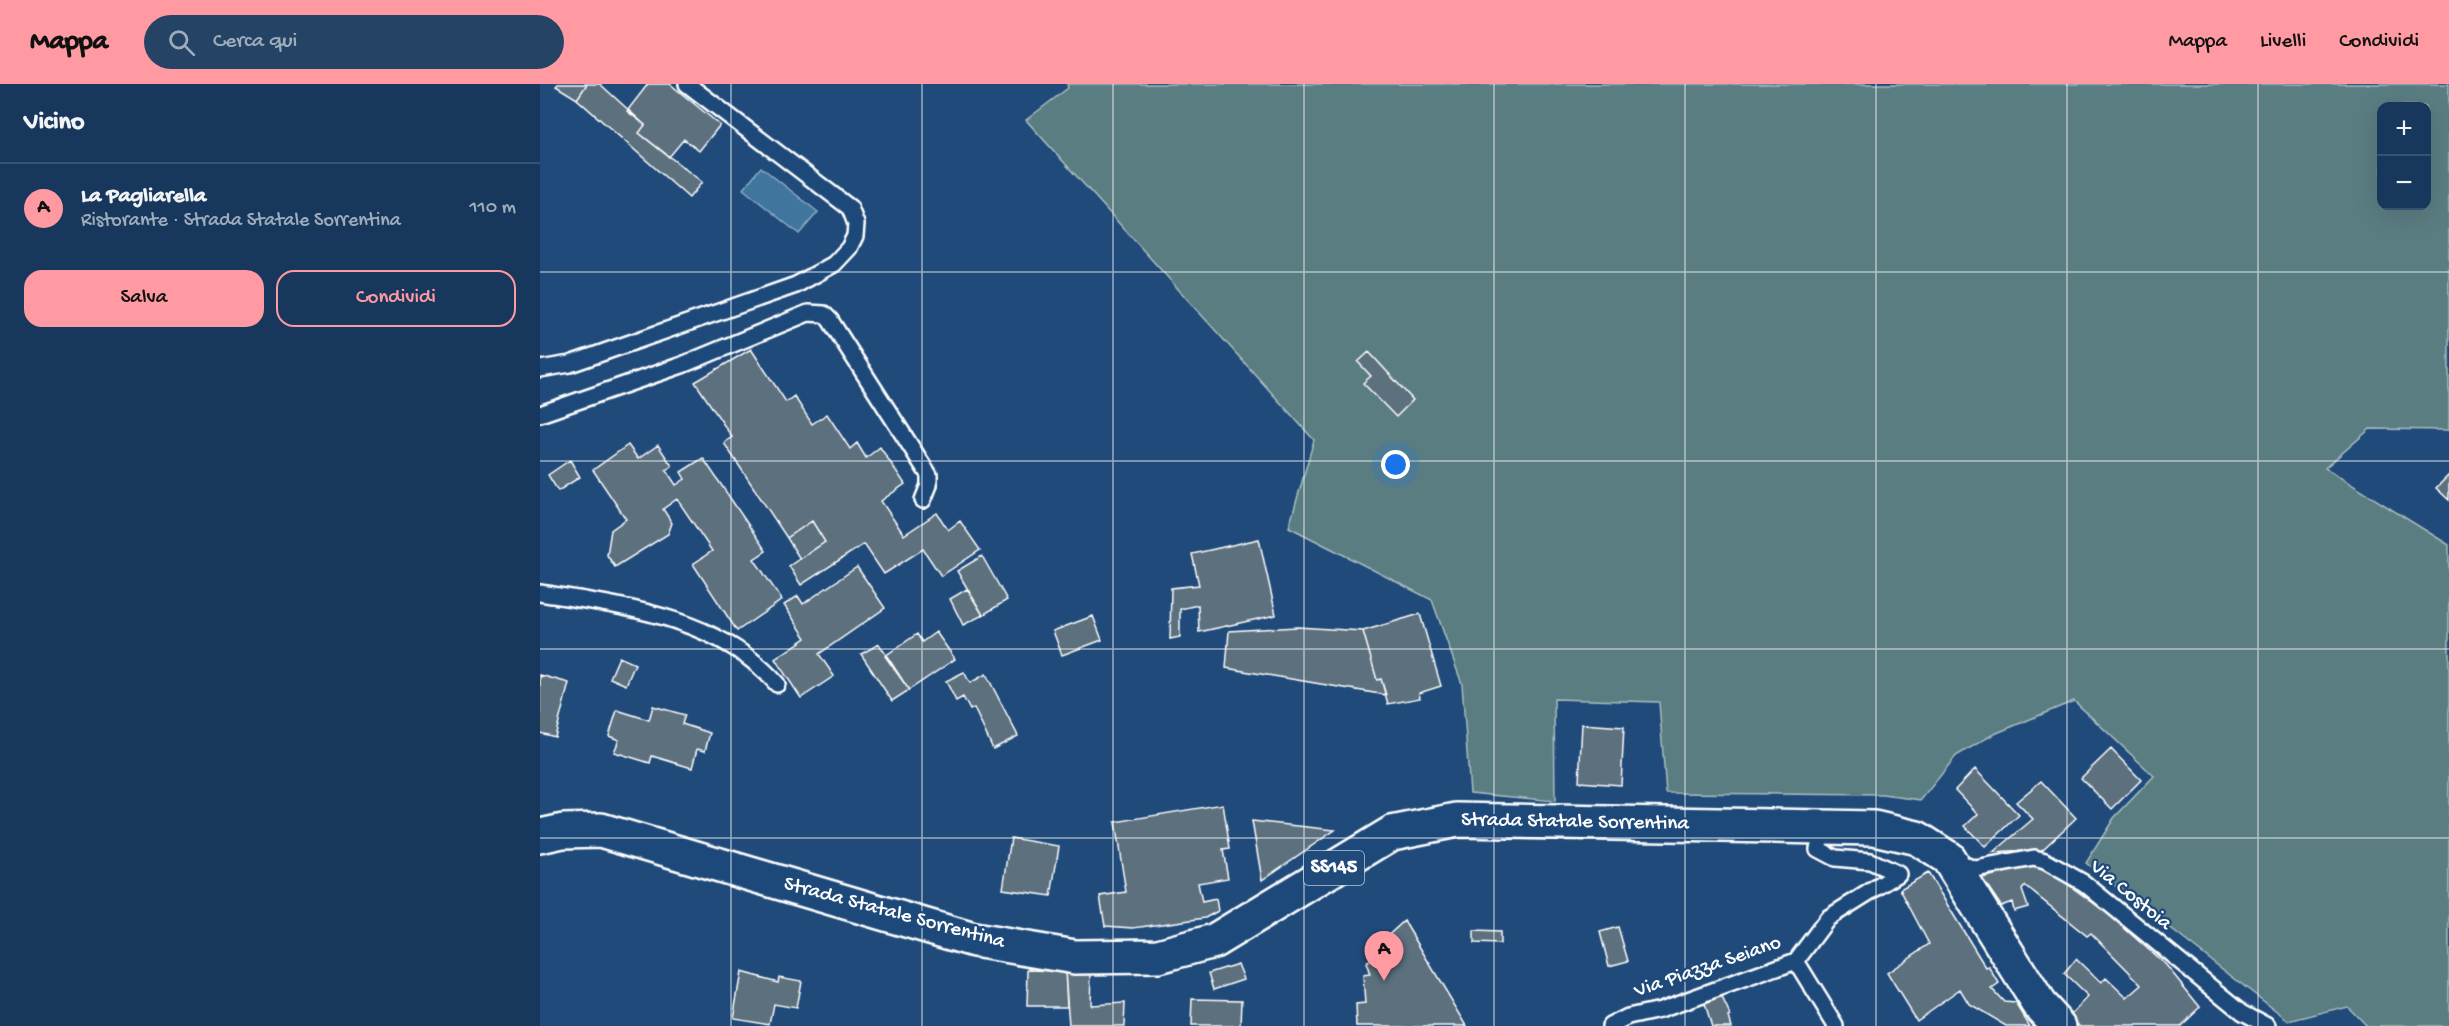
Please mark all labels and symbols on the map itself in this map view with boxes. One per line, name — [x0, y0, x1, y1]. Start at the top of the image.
your location — [1381, 450, 1410, 479]
street label: Strada Statale Sorrentina — [1461, 809, 1691, 838]
road number: SS145 — [1304, 851, 1364, 885]
street label: Via Costoia — [2083, 855, 2177, 938]
street label: Strada Statale Sorrentina — [781, 872, 1009, 956]
street label: Via Piazza Seiano — [1630, 931, 1785, 1005]
pin: A — [1364, 932, 1404, 981]

